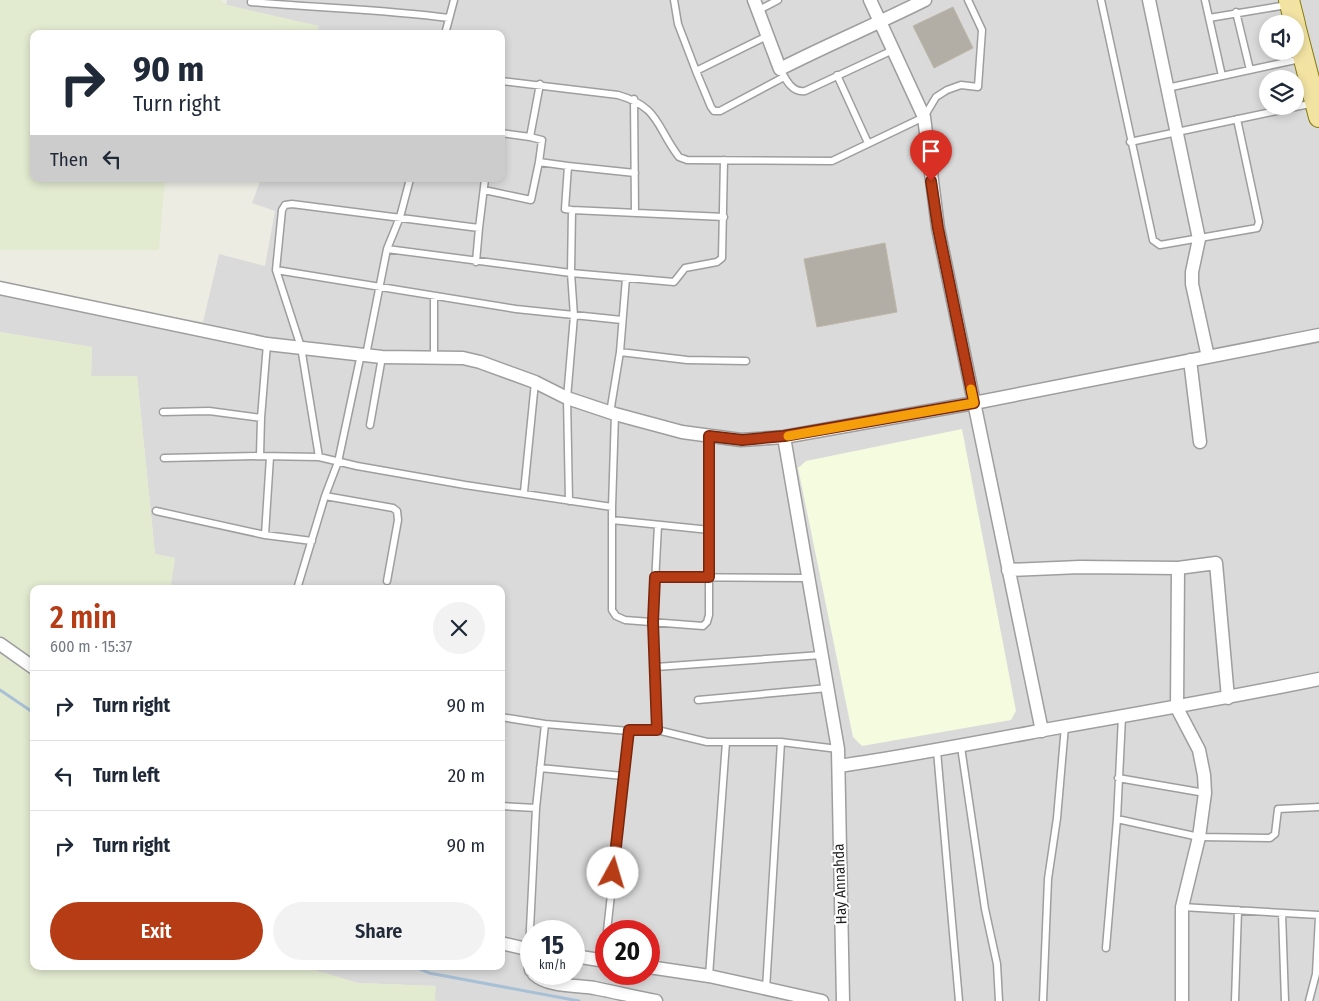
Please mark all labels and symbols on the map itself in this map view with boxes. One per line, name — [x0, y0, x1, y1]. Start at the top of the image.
pin — [910, 130, 952, 181]
street label: Hay Annahda — [830, 843, 850, 925]
position arrow — [586, 846, 638, 898]
speed limit sign: 20 — [595, 920, 660, 985]

